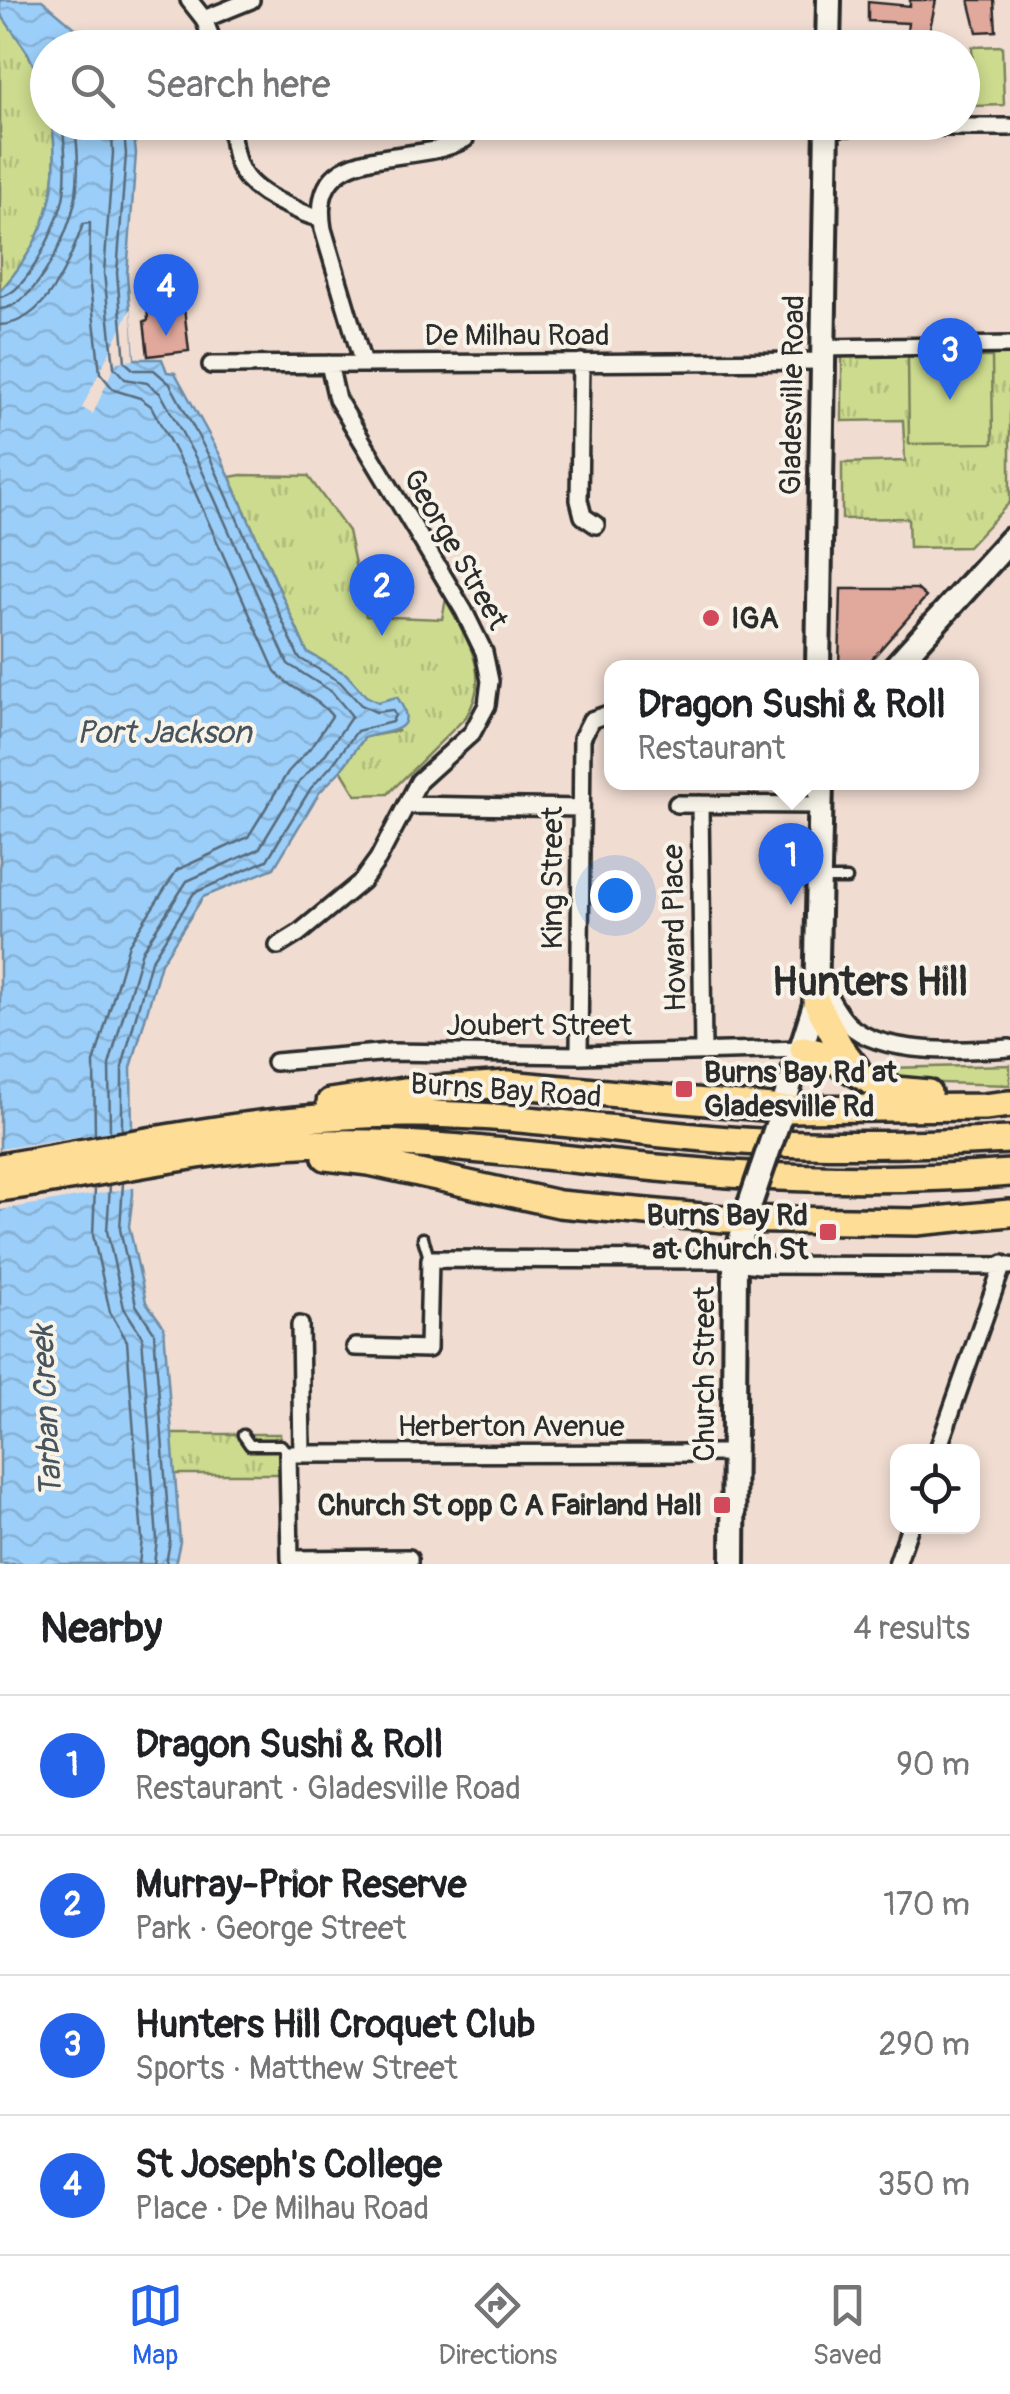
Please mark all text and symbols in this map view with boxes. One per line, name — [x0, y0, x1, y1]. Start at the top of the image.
search box — [30, 30, 980, 140]
icon: search — [65, 58, 120, 113]
text: Search here — [145, 61, 331, 109]
pin: 4 — [134, 254, 198, 336]
street label: Gladesville Road — [772, 294, 813, 496]
street label: De Milhau Road — [424, 317, 610, 354]
pin: 3 — [918, 318, 982, 400]
street label: George Street — [395, 462, 517, 637]
pin: 2 — [350, 554, 414, 636]
place label: IGA — [731, 600, 779, 637]
marker: IGA — [700, 607, 722, 629]
popup — [604, 660, 979, 790]
text: Dragon Sushi & Roll — [638, 681, 945, 729]
water label: Port Jackson — [76, 713, 253, 753]
text: Restaurant — [638, 729, 785, 769]
street label: King Street — [534, 806, 571, 950]
pin: 1 — [758, 822, 824, 905]
street label: Howard Place — [655, 843, 694, 1012]
your location — [590, 870, 641, 921]
district label: Hunters Hill — [772, 958, 968, 1007]
street label: Joubert Street — [446, 1007, 633, 1044]
place label: Burns Bay Rd at Gladesville Rd — [704, 1054, 898, 1125]
street label: Burns Bay Road — [409, 1065, 603, 1116]
marker: Burns Bay Rd at Gladesville Rd — [673, 1078, 695, 1100]
place label: Burns Bay Rd at Church St — [647, 1197, 809, 1268]
marker: Burns Bay Rd at Church St — [817, 1221, 839, 1243]
street label: Church Street — [686, 1285, 723, 1462]
water label: Tarban Creek — [22, 1321, 71, 1498]
street label: Herberton Avenue — [397, 1408, 625, 1445]
map controls — [890, 1444, 980, 1534]
button: locate — [890, 1444, 980, 1534]
place label: Church St opp C A Fairland Hall — [318, 1487, 702, 1524]
marker: Church St opp C A Fairland Hall — [711, 1494, 733, 1516]
text: Nearby — [40, 1603, 162, 1655]
text: 4 results — [853, 1609, 970, 1649]
text: Dragon Sushi & Roll — [135, 1721, 443, 1769]
text: 1 — [66, 1745, 79, 1785]
text: 90 m — [896, 1745, 970, 1785]
text: Restaurant · Gladesville Road — [135, 1769, 521, 1809]
text: Murray-Prior Reserve — [135, 1861, 467, 1909]
text: 2 — [64, 1885, 81, 1925]
text: 170 m — [883, 1885, 970, 1925]
text: Park · George Street — [135, 1909, 406, 1949]
text: Hunters Hill Croquet Club — [135, 2001, 535, 2049]
text: 3 — [64, 2025, 81, 2065]
text: 290 m — [878, 2025, 970, 2065]
text: Sports · Matthew Street — [135, 2049, 458, 2089]
text: St Joseph's College — [135, 2141, 442, 2189]
text: 4 — [63, 2165, 82, 2205]
text: 350 m — [878, 2165, 970, 2205]
text: Place · De Milhau Road — [135, 2189, 429, 2229]
tab: Map — [128, 2278, 183, 2373]
tab: Directions — [438, 2278, 557, 2373]
tab: Saved — [813, 2278, 882, 2373]

